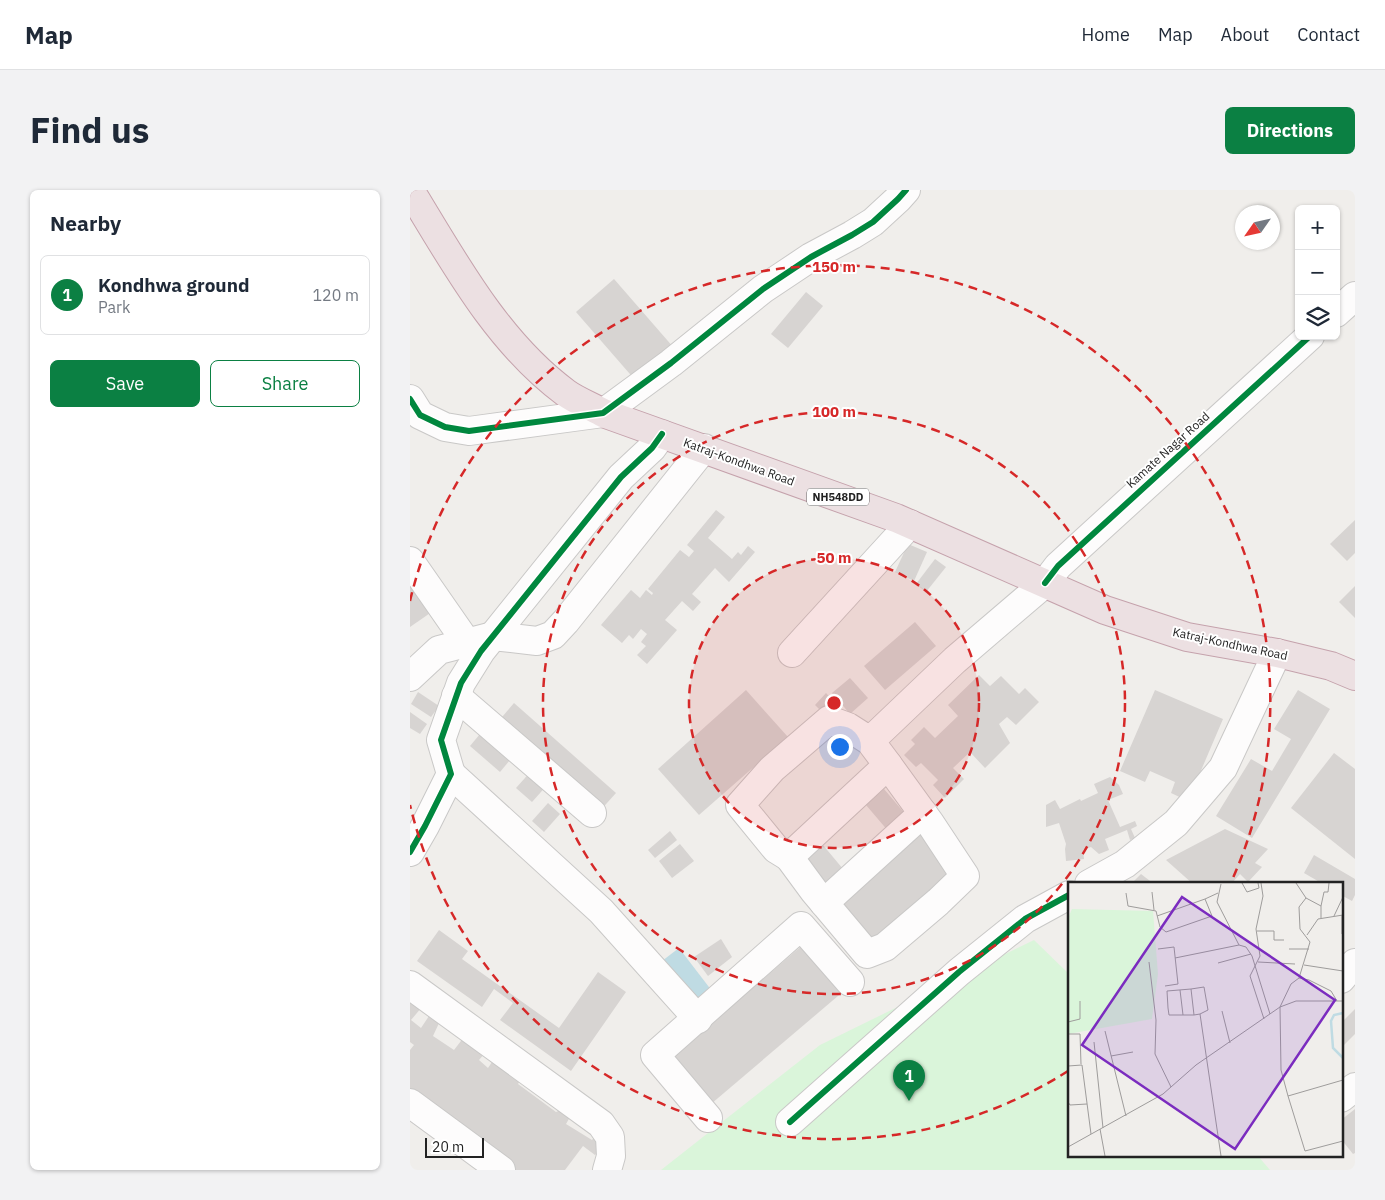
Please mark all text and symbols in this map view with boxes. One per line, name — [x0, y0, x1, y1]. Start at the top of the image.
text: Map — [25, 19, 73, 51]
text: Home — [1082, 23, 1130, 46]
text: Map — [1158, 23, 1193, 46]
text: About — [1221, 23, 1269, 46]
text: Contact — [1297, 23, 1360, 46]
text: Find us — [30, 107, 149, 153]
button: Directions — [1225, 107, 1355, 154]
north arrow — [1235, 205, 1280, 250]
map controls — [1295, 205, 1340, 340]
button: + — [1295, 205, 1340, 250]
text: Nearby — [50, 209, 121, 237]
button: − — [1295, 250, 1340, 295]
text: 150 m — [812, 257, 856, 276]
text: Kondhwa ground — [98, 273, 250, 297]
text: 1 — [62, 285, 72, 305]
text: 120 m — [312, 285, 359, 305]
button: layers — [1295, 295, 1340, 340]
text: Park — [98, 297, 130, 317]
button: Save — [50, 360, 200, 407]
button: Share — [210, 360, 360, 407]
text: 100 m — [812, 402, 856, 421]
street label: Kamate Nagar Road — [1123, 408, 1212, 491]
street label: Katraj-Kondhwa Road — [682, 434, 797, 489]
road number: NH548DD — [807, 488, 869, 506]
text: 50 m — [817, 548, 851, 567]
street label: Katraj-Kondhwa Road — [1171, 624, 1289, 663]
centre of rings — [825, 694, 843, 712]
your location — [827, 734, 853, 760]
inset map — [1068, 882, 1342, 1158]
pin: 1 — [893, 1060, 925, 1101]
scale bar — [425, 1135, 484, 1158]
text: 20 m — [432, 1138, 464, 1156]

